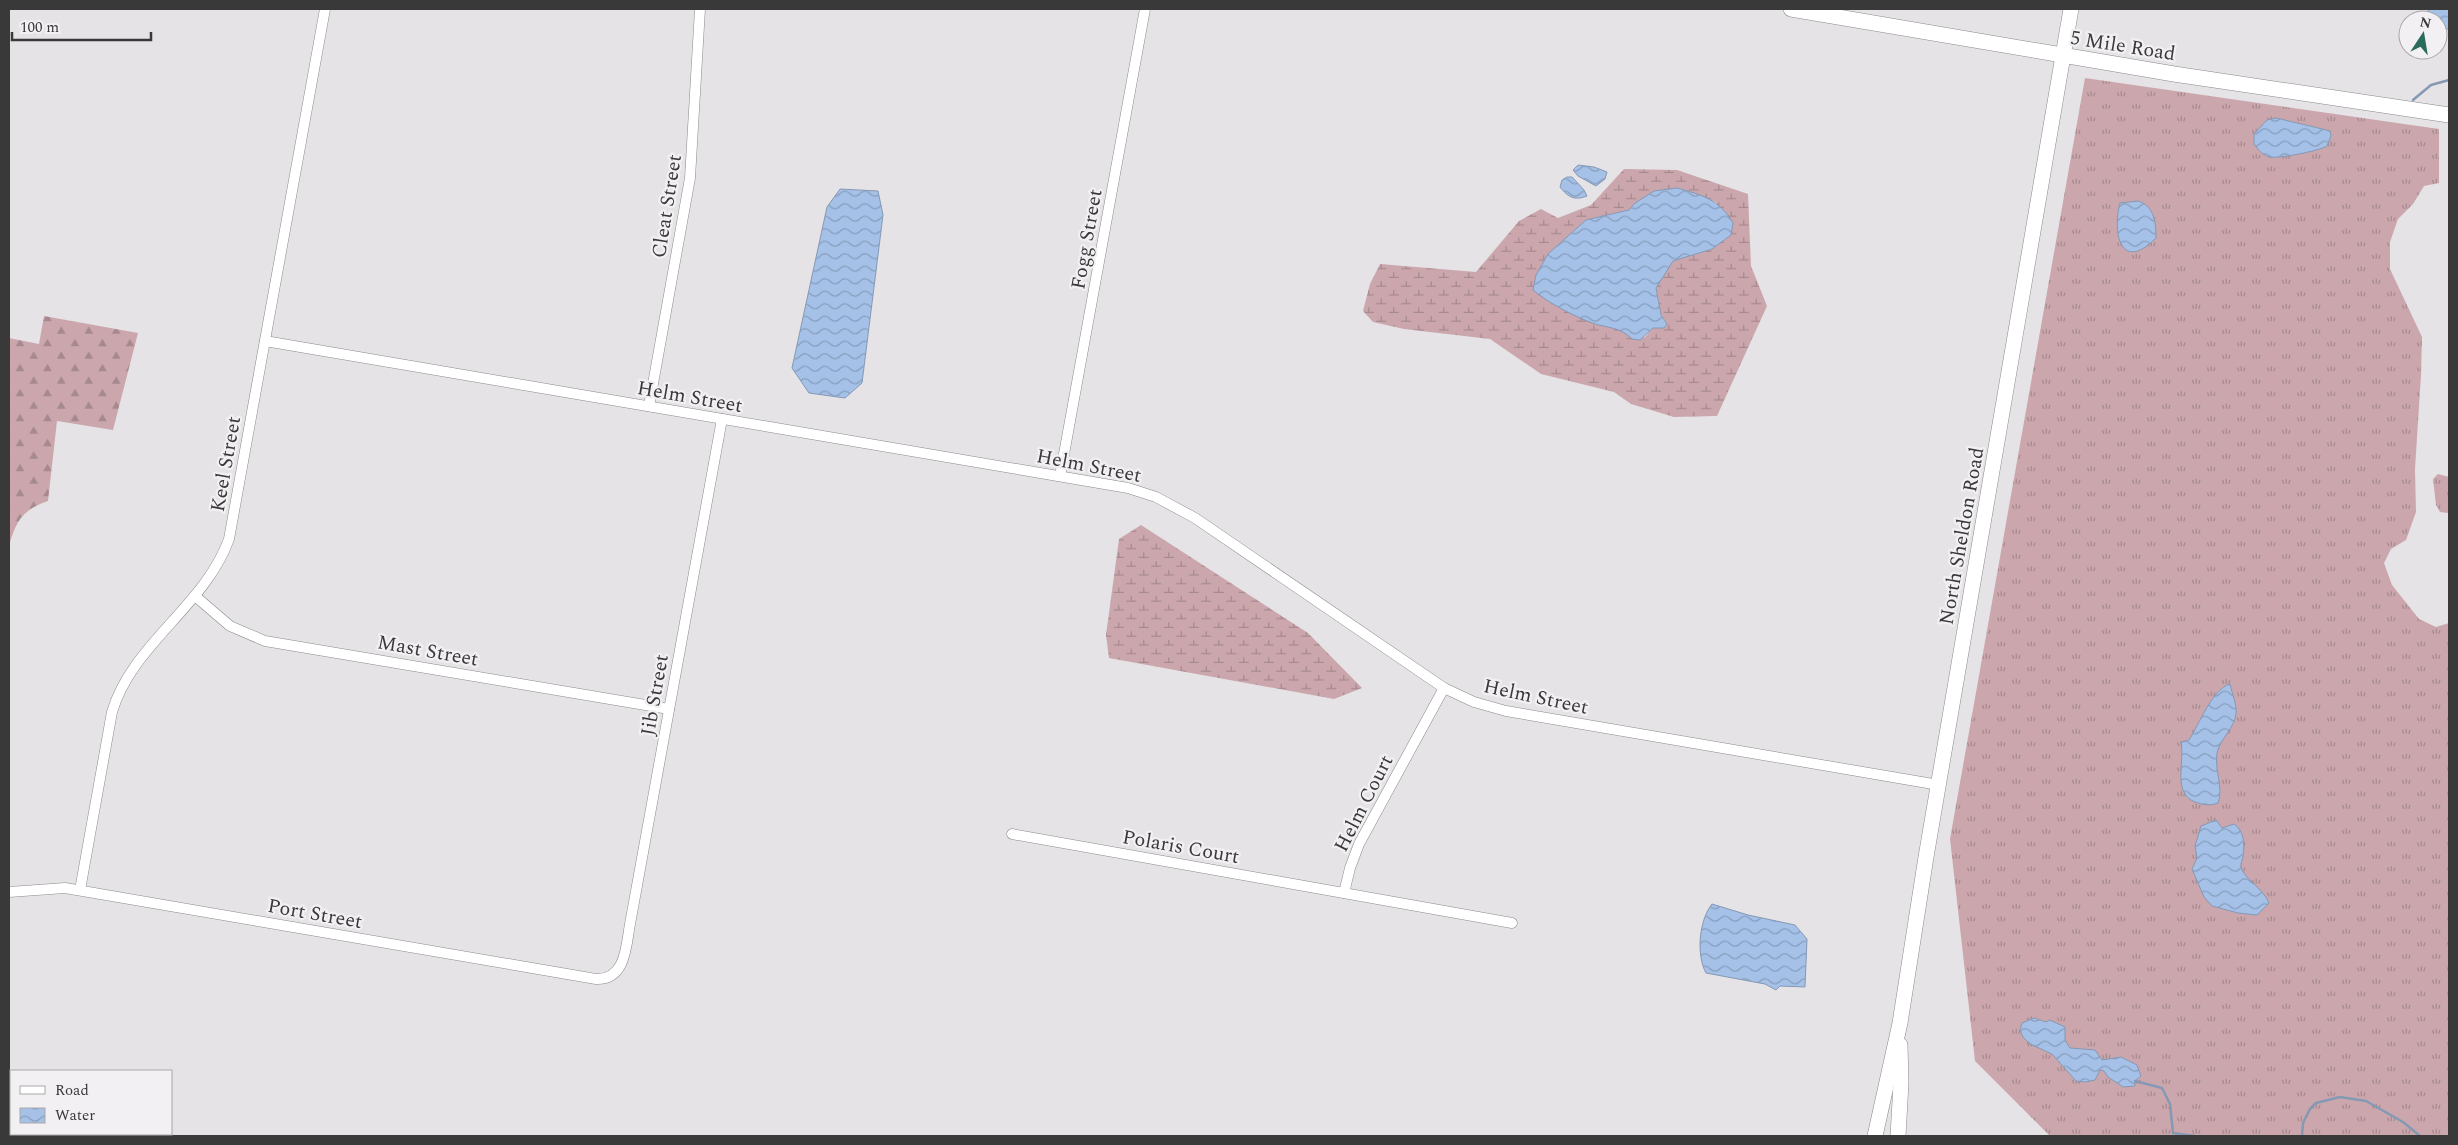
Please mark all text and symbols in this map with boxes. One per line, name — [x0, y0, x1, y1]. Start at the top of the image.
scale bar — [12, 10, 151, 42]
north arrow — [2398, 10, 2448, 60]
text: N — [2418, 11, 2433, 34]
text: 100 m — [20, 16, 59, 39]
street label: 5 Mile Road — [2068, 23, 2178, 69]
street label: Cleat Street — [644, 152, 690, 260]
street label: Fogg Street — [1063, 187, 1111, 292]
street label: Helm Street — [635, 373, 745, 421]
street label: Keel Street — [203, 414, 249, 514]
street label: Helm Street — [1034, 441, 1144, 491]
street label: North Sheldon Road — [1932, 445, 1992, 627]
street label: Mast Street — [375, 627, 481, 675]
street label: Jib Street — [633, 652, 677, 738]
street label: Helm Street — [1481, 671, 1591, 723]
street label: Helm Court — [1327, 750, 1401, 857]
street label: Polaris Court — [1120, 822, 1242, 872]
street label: Port Street — [265, 891, 365, 937]
legend — [10, 1070, 172, 1135]
text: Road — [55, 1079, 89, 1102]
text: Water — [55, 1104, 95, 1127]

